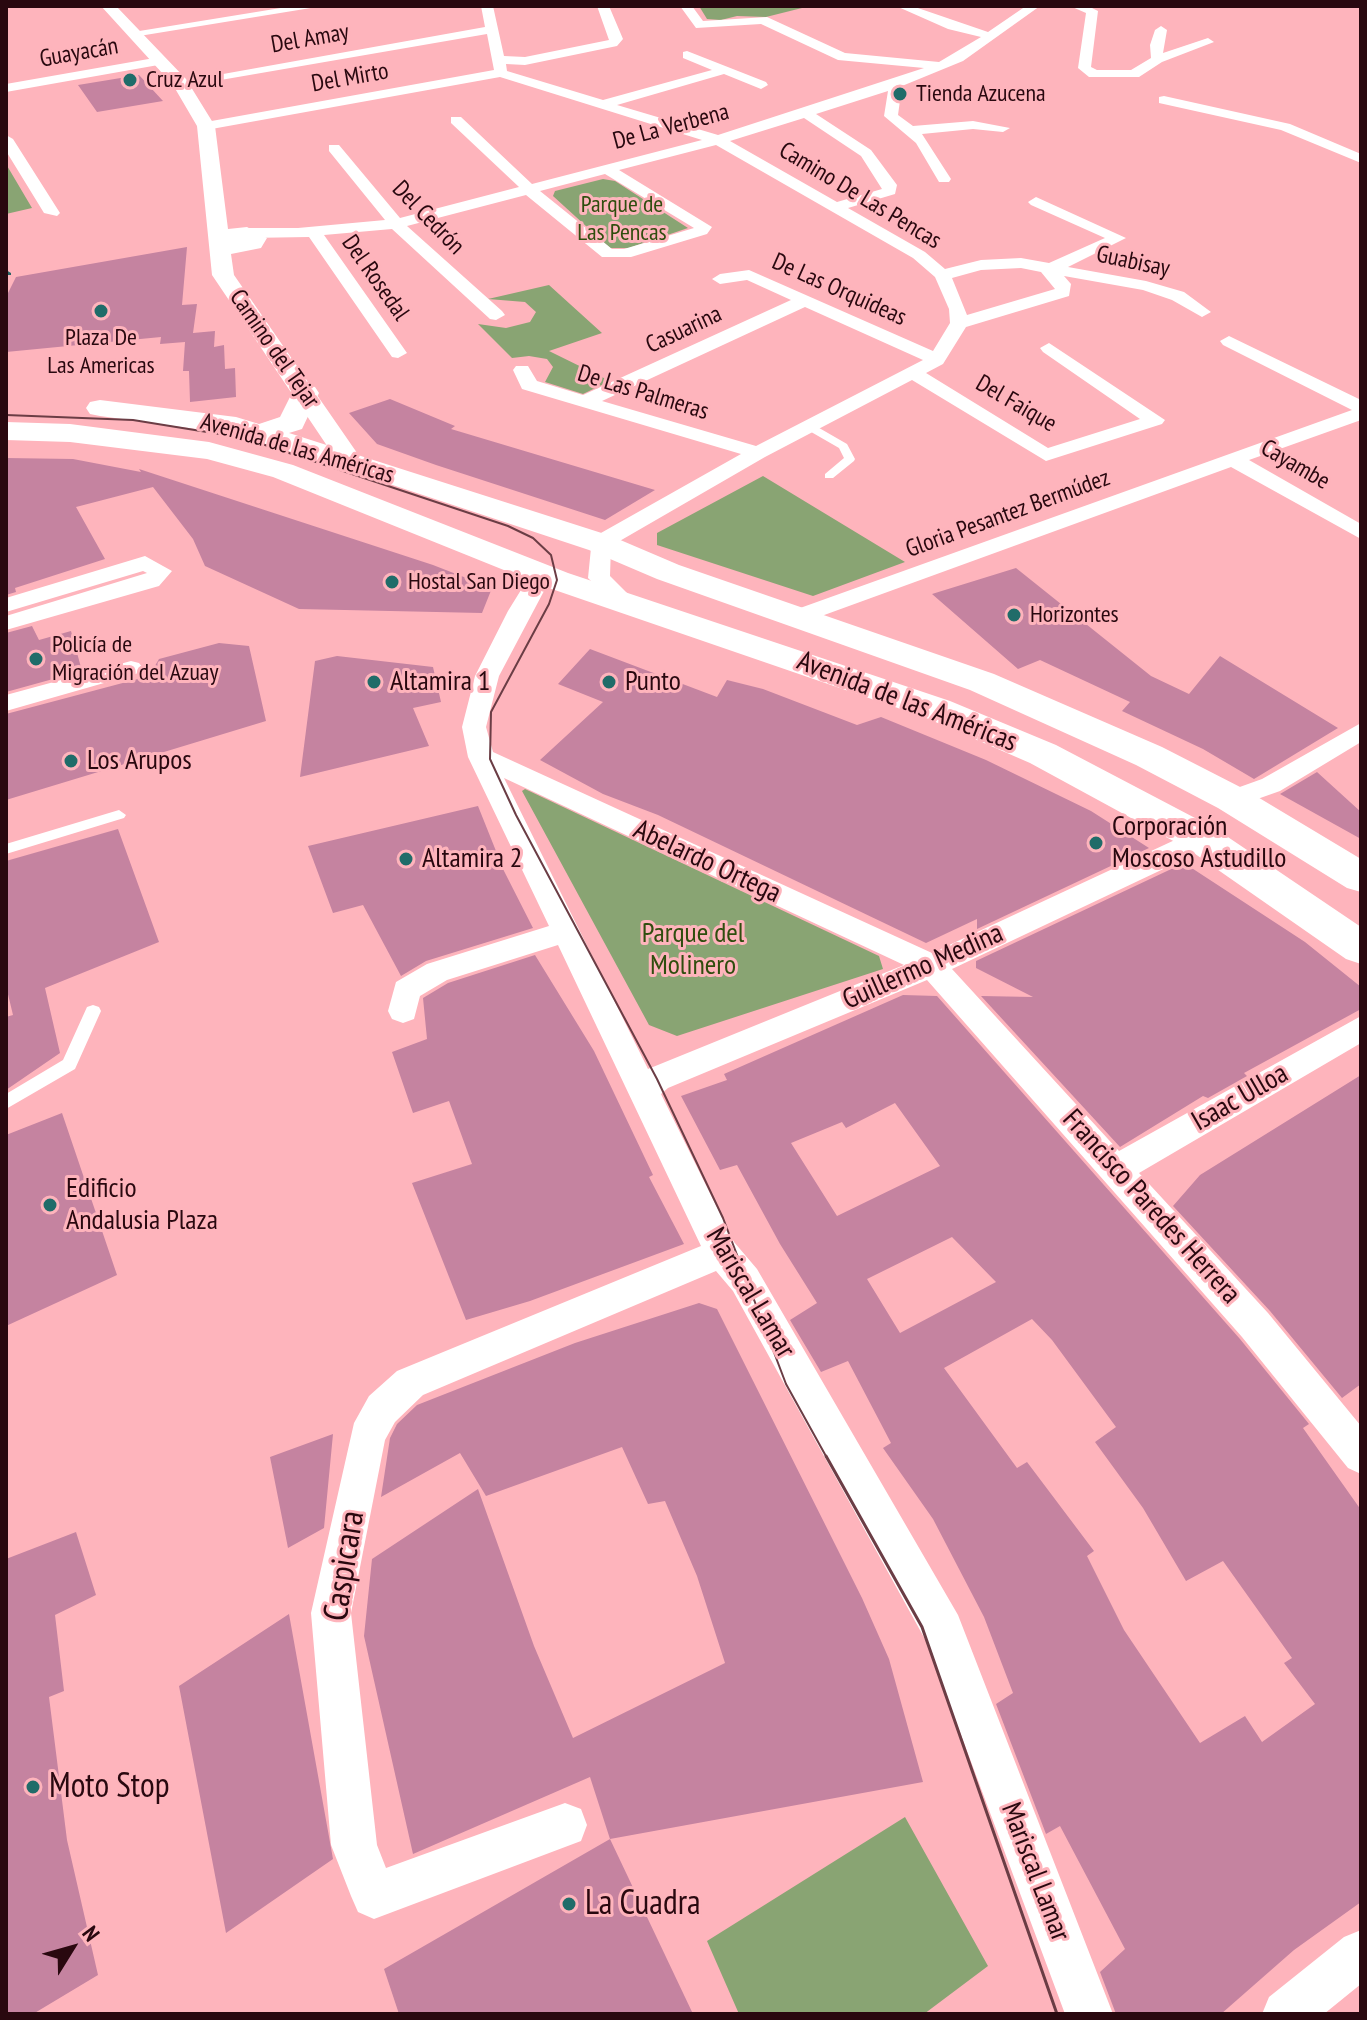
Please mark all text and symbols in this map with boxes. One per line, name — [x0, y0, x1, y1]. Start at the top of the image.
street label: Del Amay — [269, 18, 351, 60]
street label: Guayacán — [38, 32, 120, 74]
street label: Del Mirto — [309, 57, 391, 99]
place label: Cruz Azul — [146, 66, 223, 94]
marker: Cruz Azul — [121, 71, 139, 89]
place label: Tienda Azucena — [916, 80, 1046, 108]
marker: Tienda Azucena — [891, 85, 909, 103]
street label: De La Verbena — [610, 98, 732, 156]
street label: Camino De Las Pencas — [774, 136, 946, 256]
street label: Del Cedrón — [386, 175, 470, 261]
park label: Parque de Las Pencas — [577, 191, 667, 247]
street label: Del Rosedal — [335, 230, 415, 326]
street label: Guabisay — [1094, 240, 1172, 284]
street label: De Las Orquideas — [767, 248, 911, 332]
street label: Camino del Tejar — [223, 284, 325, 414]
street label: Casuarina — [642, 300, 726, 360]
marker: Plaza De Las Americas — [92, 302, 110, 320]
place label: Plaza De Las Americas — [47, 324, 155, 380]
street label: De Las Palmeras — [574, 359, 712, 427]
street label: Del Faique — [970, 369, 1062, 439]
street label: Avenida de las Américas — [197, 408, 397, 490]
street label: Cayambe — [1255, 434, 1335, 496]
street label: Gloria Pesantez Bermúdez — [902, 464, 1114, 564]
place label: Hostal San Diego — [408, 568, 550, 596]
marker: Hostal San Diego — [383, 573, 401, 591]
place label: Horizontes — [1030, 601, 1119, 629]
marker: Horizontes — [1005, 606, 1023, 624]
place label: Policía de Migración del Azuay — [52, 631, 218, 687]
street label: Avenida de las Américas — [792, 645, 1022, 759]
marker: Policía de Migración del Azuay — [27, 650, 45, 668]
place label: Altamira 1 — [390, 665, 490, 699]
place label: Punto — [625, 665, 681, 699]
marker: Altamira 1 — [365, 673, 383, 691]
marker: Punto — [600, 673, 618, 691]
place label: Los Arupos — [87, 744, 192, 778]
marker: Los Arupos — [62, 752, 80, 770]
place label: Corporación Moscoso Astudillo — [1112, 810, 1286, 876]
street label: Abelardo Ortega — [628, 813, 786, 911]
marker: Corporación Moscoso Astudillo — [1087, 834, 1105, 852]
place label: Altamira 2 — [422, 842, 522, 876]
marker: Altamira 2 — [397, 850, 415, 868]
park label: Parque del Molinero — [642, 917, 744, 983]
street label: Guillermo Medina — [838, 917, 1008, 1017]
street label: Isaac Ulloa — [1186, 1057, 1294, 1139]
street label: Francisco Paredes Herrera — [1055, 1103, 1247, 1311]
place label: Edificio Andalusia Plaza — [66, 1172, 218, 1238]
marker: Edificio Andalusia Plaza — [41, 1196, 59, 1214]
street label: Mariscal Lamar — [698, 1222, 802, 1364]
street label: Caspicara — [316, 1508, 374, 1624]
place label: Moto Stop — [49, 1767, 169, 1807]
marker: Moto Stop — [24, 1778, 42, 1796]
street label: Mariscal Lamar — [993, 1798, 1077, 1946]
place label: La Cuadra — [585, 1884, 701, 1924]
marker: La Cuadra — [560, 1895, 578, 1913]
north arrow — [32, 1908, 112, 1988]
text: N — [76, 1920, 106, 1947]

